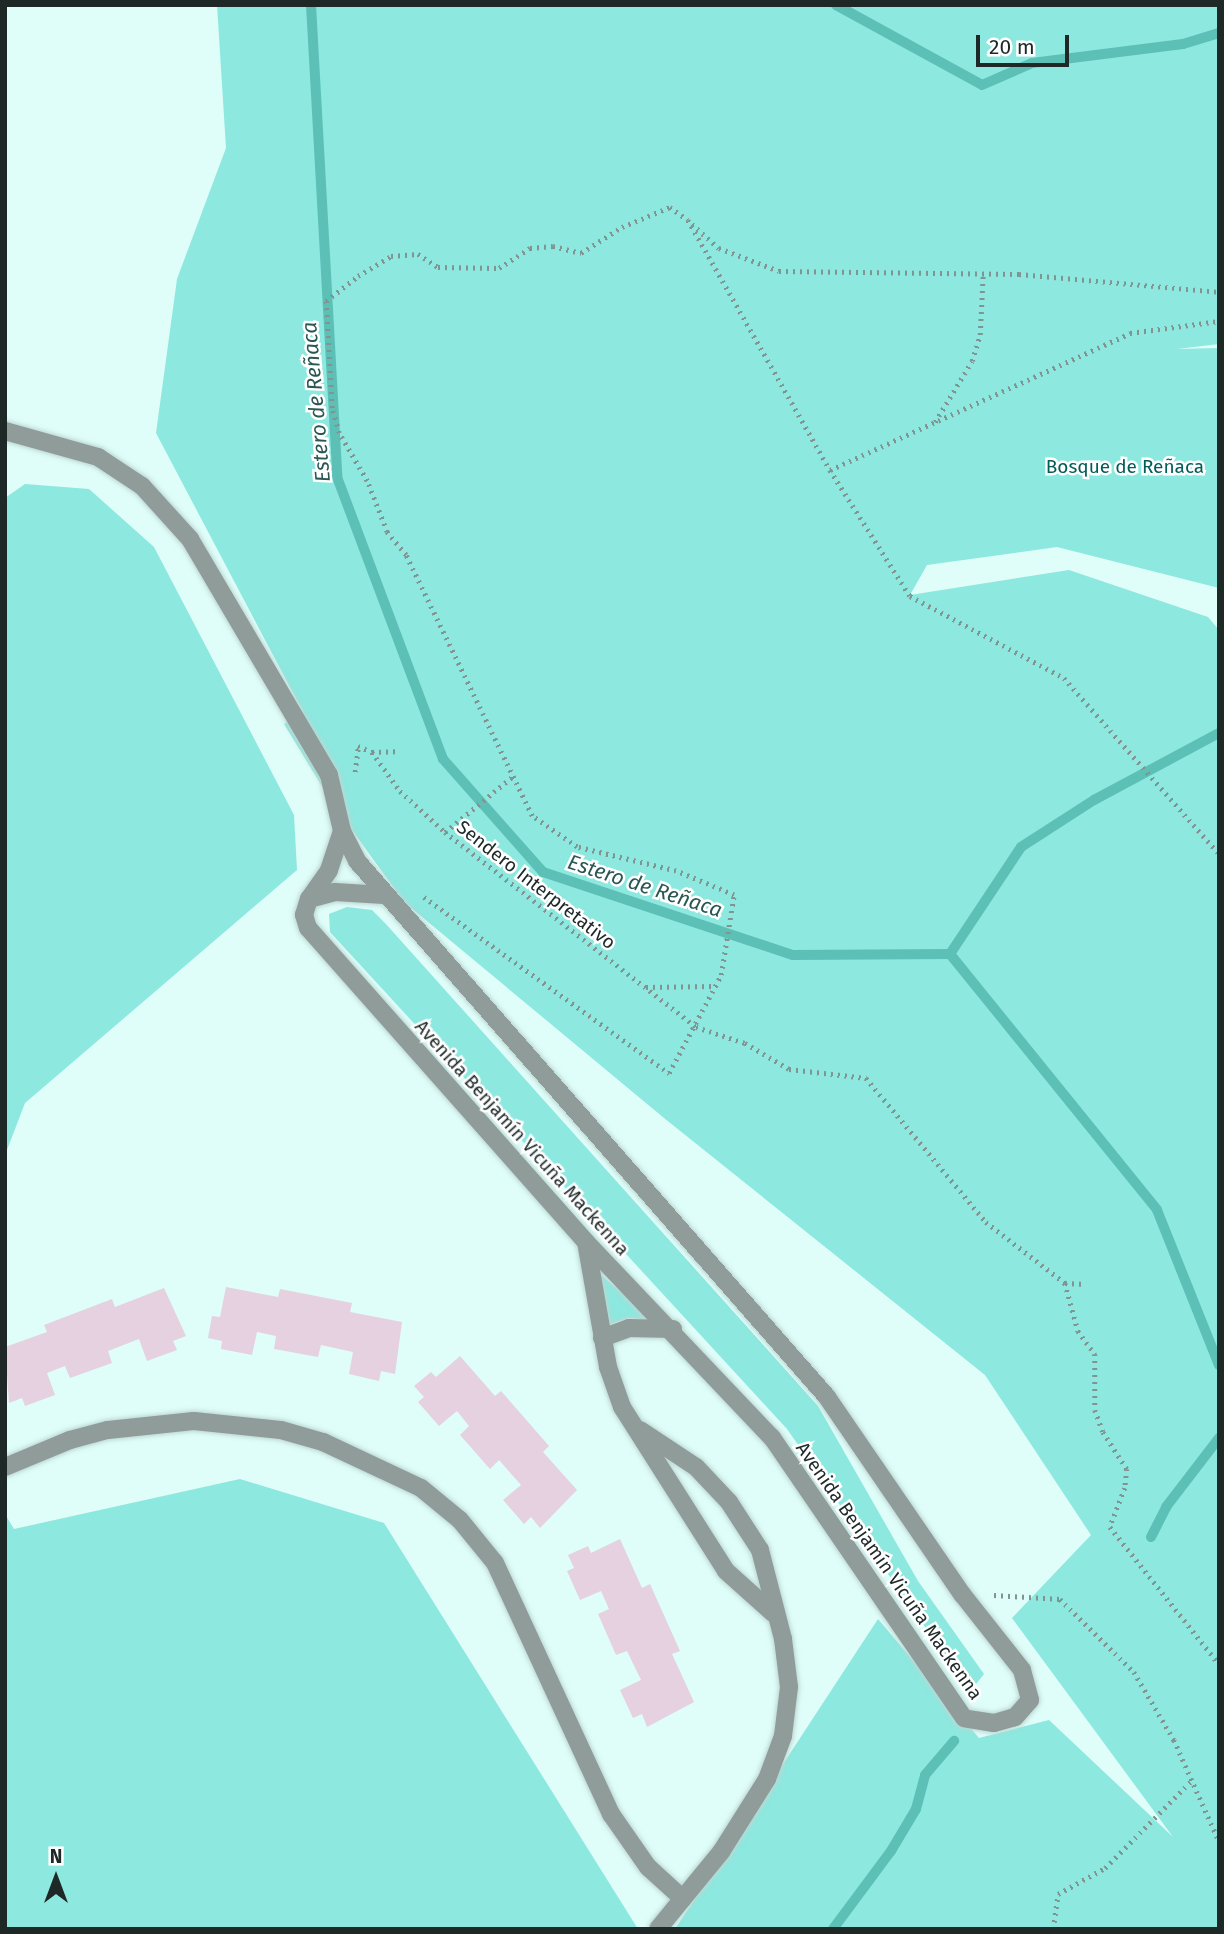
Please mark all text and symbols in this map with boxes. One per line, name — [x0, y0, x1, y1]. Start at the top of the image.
scale bar — [979, 21, 1072, 65]
text: 20 m — [989, 34, 1035, 60]
water label: Estero de Reñaca — [296, 321, 336, 483]
park label: Bosque de Reñaca — [1046, 456, 1204, 478]
street label: Sendero Interpretativo — [452, 816, 620, 954]
water label: Estero de Reñaca — [565, 849, 725, 923]
street label: Avenida Benjamín Vicuña Mackenna — [410, 1015, 634, 1261]
street label: Avenida Benjamín Vicuña Mackenna — [791, 1438, 987, 1704]
north arrow — [21, 1843, 91, 1913]
text: N — [50, 1845, 62, 1868]

